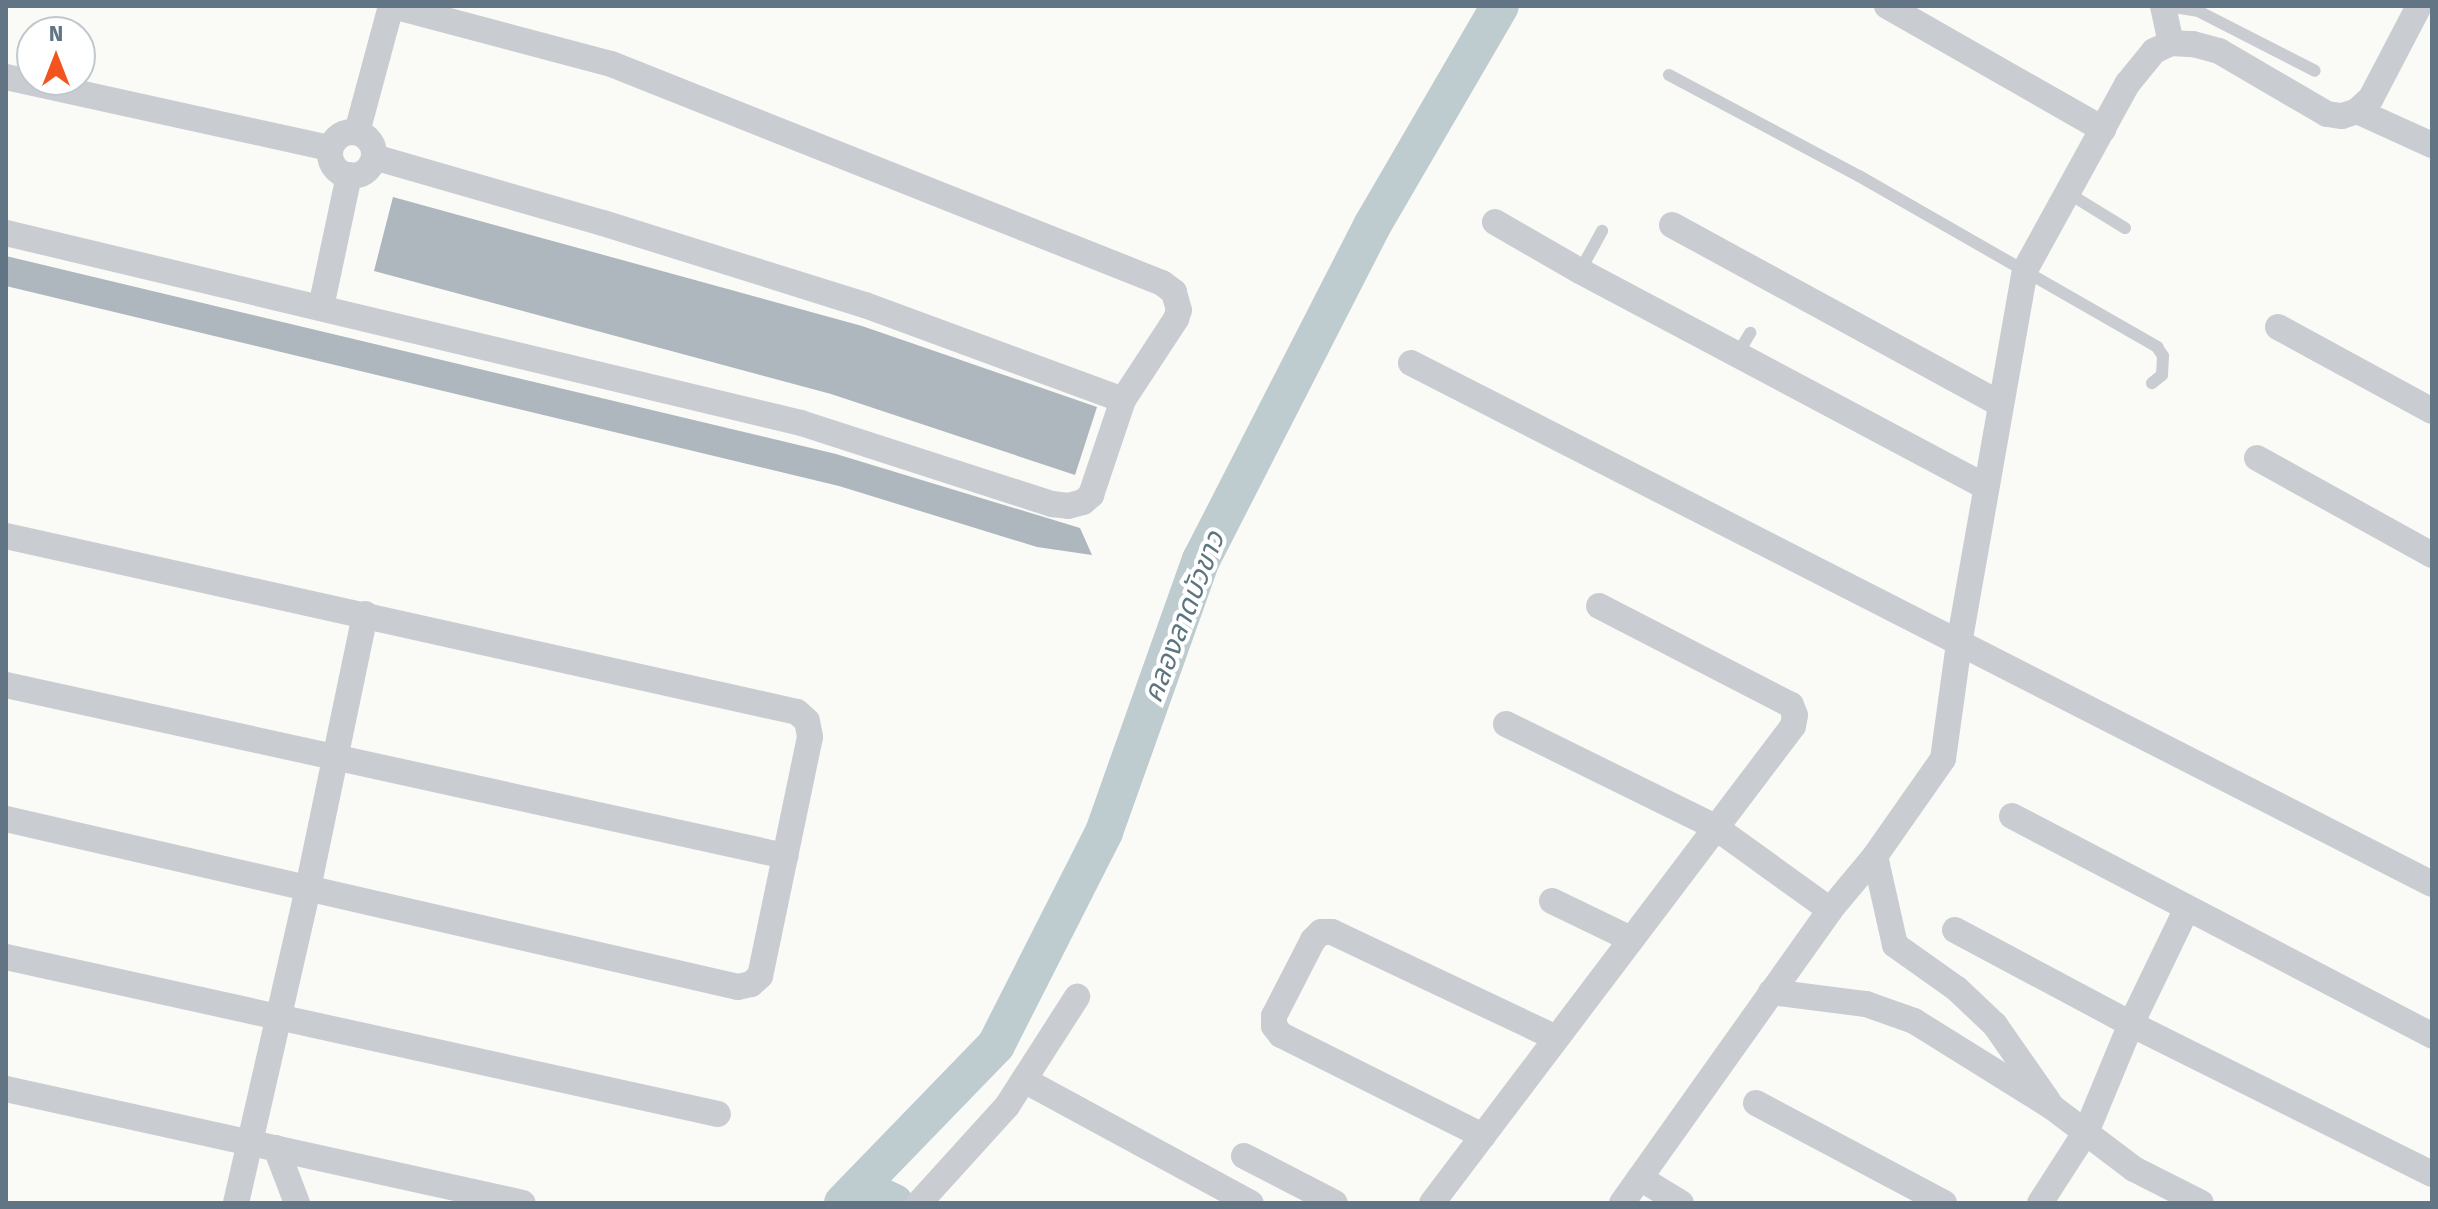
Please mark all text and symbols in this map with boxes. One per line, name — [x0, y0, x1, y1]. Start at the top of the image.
north arrow — [16, 16, 96, 96]
text: N — [49, 20, 63, 47]
water label: คลองลาดบัวขาว — [1136, 527, 1232, 707]

